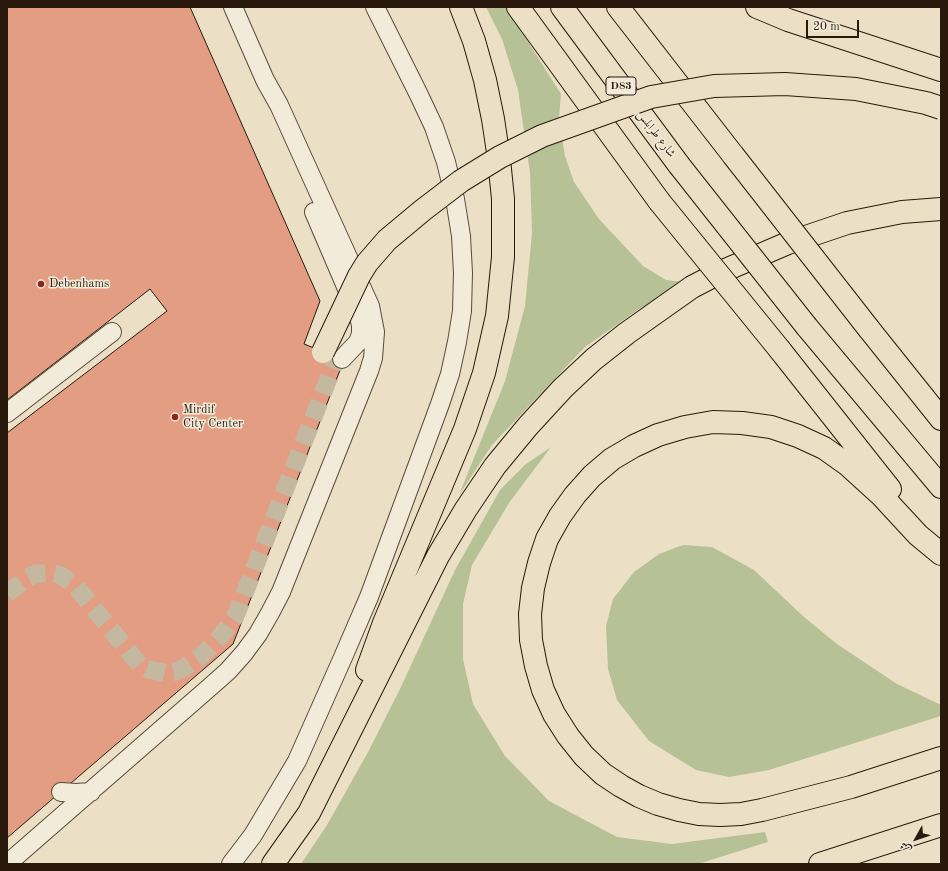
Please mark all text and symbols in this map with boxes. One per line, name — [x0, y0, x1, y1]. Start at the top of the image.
scale bar — [808, 12, 861, 38]
text: 20 m — [813, 21, 840, 33]
road number: D83 — [606, 77, 636, 95]
street label: شارع طرابلس — [634, 108, 678, 160]
place label: Debenhams — [49, 277, 109, 291]
marker: Debenhams — [36, 279, 46, 289]
place label: Mirdif City Center — [183, 403, 243, 431]
marker: Mirdif City Center — [170, 412, 180, 422]
north arrow — [896, 819, 936, 859]
text: ش — [899, 839, 914, 855]

